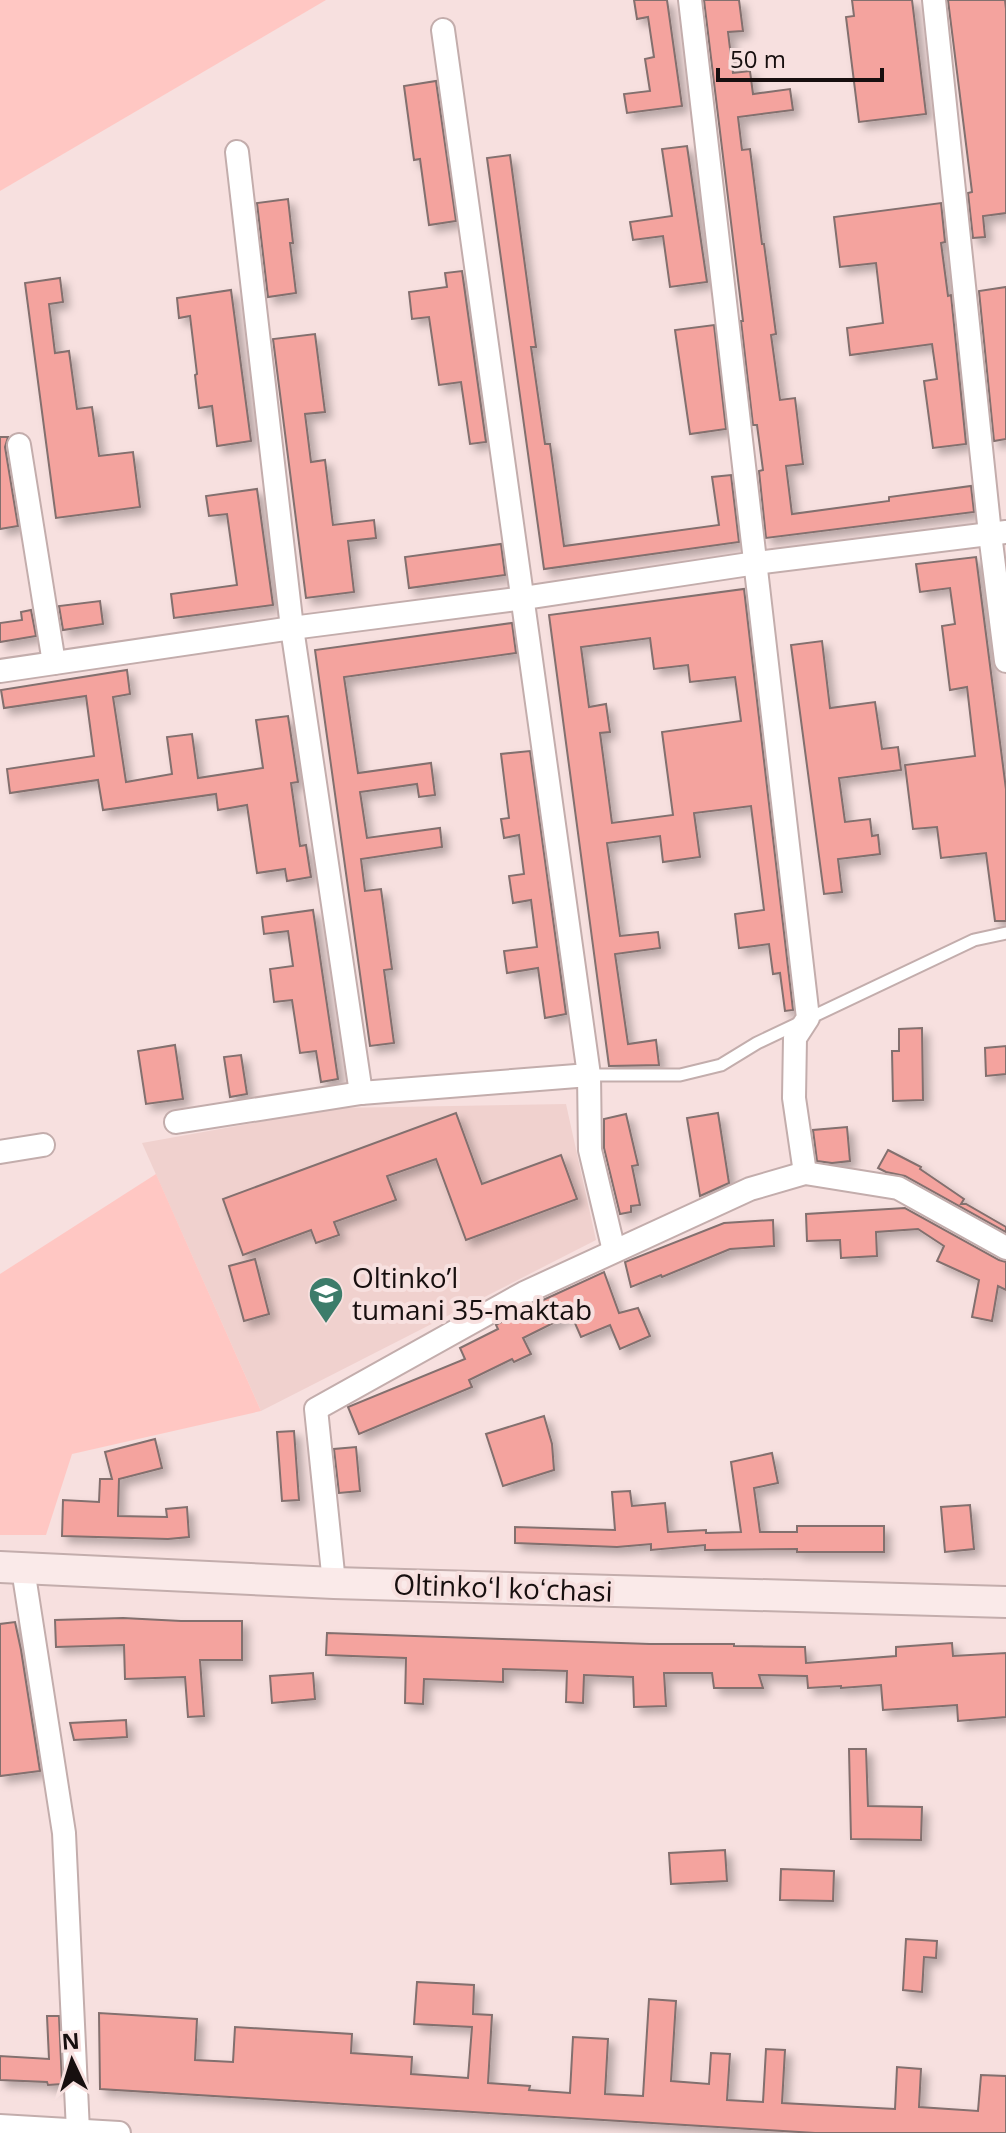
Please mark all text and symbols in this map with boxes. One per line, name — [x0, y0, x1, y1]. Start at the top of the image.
scale bar — [718, 32, 882, 82]
text: 50 m — [730, 42, 786, 75]
place label: Oltinko’l tumani 35-maktab — [352, 1258, 592, 1328]
school or university icon: Oltinko’l tumani 35-maktab — [307, 1275, 345, 1325]
street label: Oltinkoʻl koʻchasi — [393, 1564, 613, 1610]
north arrow — [32, 2021, 112, 2101]
text: N — [61, 2024, 81, 2056]

